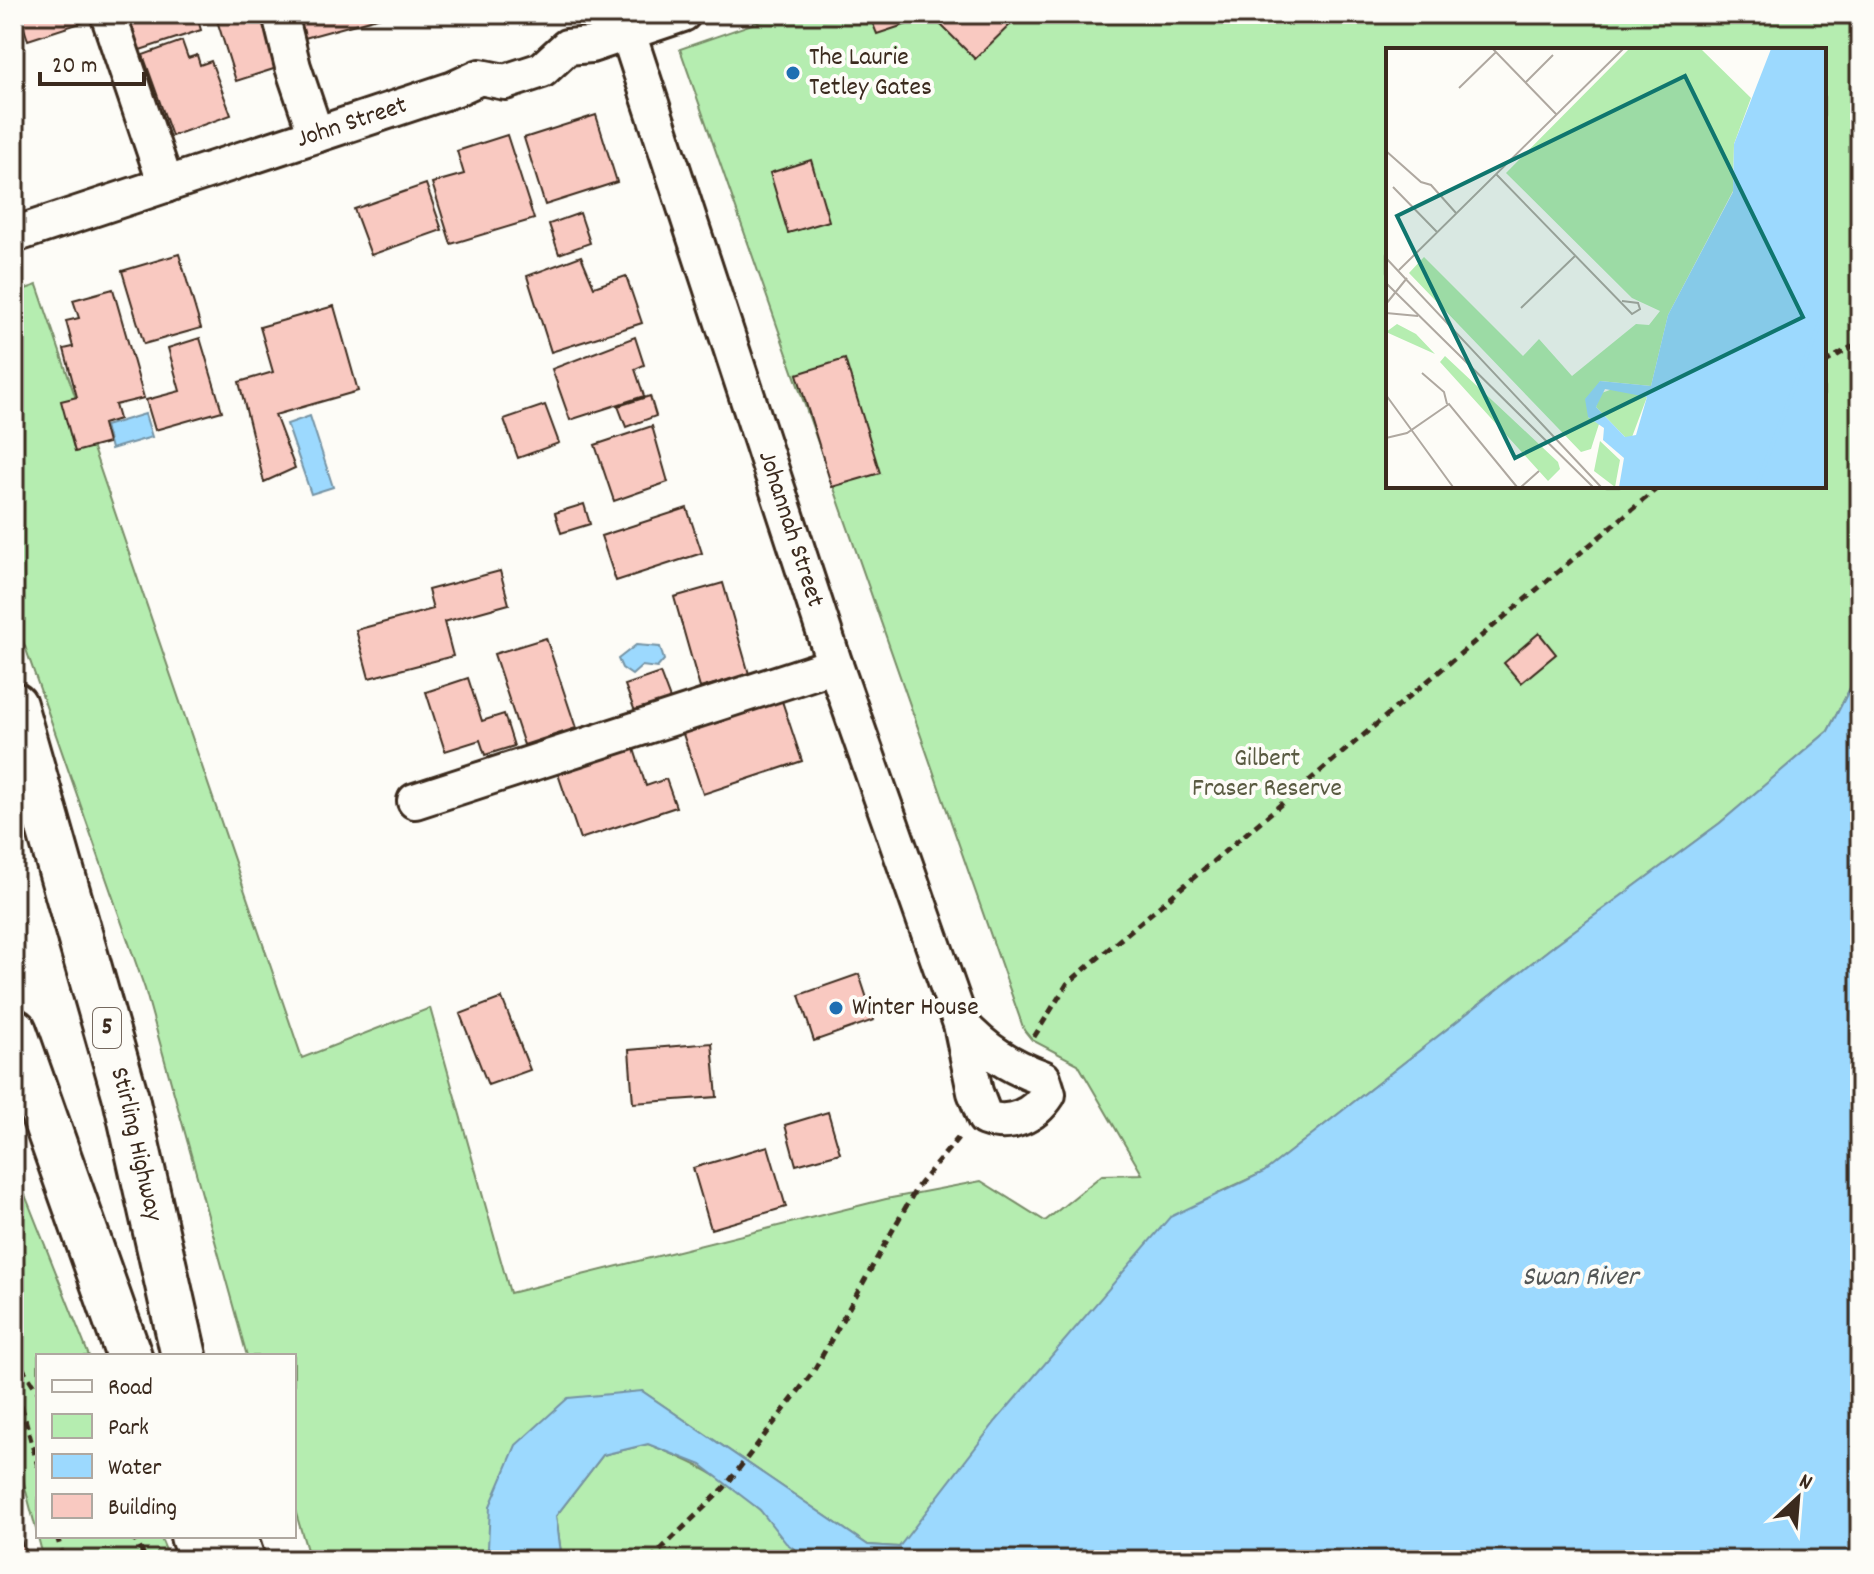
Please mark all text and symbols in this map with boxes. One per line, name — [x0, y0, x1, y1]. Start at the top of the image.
scale bar — [40, 36, 144, 86]
place label: The Laurie Tetley Gates — [809, 40, 932, 107]
inset map — [1386, 48, 1826, 488]
text: 20 m — [52, 50, 98, 84]
marker: The Laurie Tetley Gates — [784, 64, 802, 82]
street label: John Street — [292, 87, 412, 158]
street label: Johannah Street — [748, 446, 833, 612]
park label: Gilbert Fraser Reserve — [1192, 741, 1342, 808]
place label: Winter House — [852, 990, 979, 1027]
marker: Winter House — [827, 999, 845, 1017]
road number: 5 — [93, 1008, 121, 1048]
street label: Stirling Highway — [100, 1063, 172, 1225]
water label: Swan River — [1522, 1259, 1642, 1299]
legend — [36, 1354, 296, 1538]
text: Road — [108, 1372, 153, 1406]
text: Park — [108, 1412, 149, 1446]
text: Water — [108, 1452, 161, 1486]
north arrow — [1758, 1458, 1838, 1538]
text: N — [1794, 1467, 1817, 1500]
text: Building — [108, 1492, 177, 1526]

